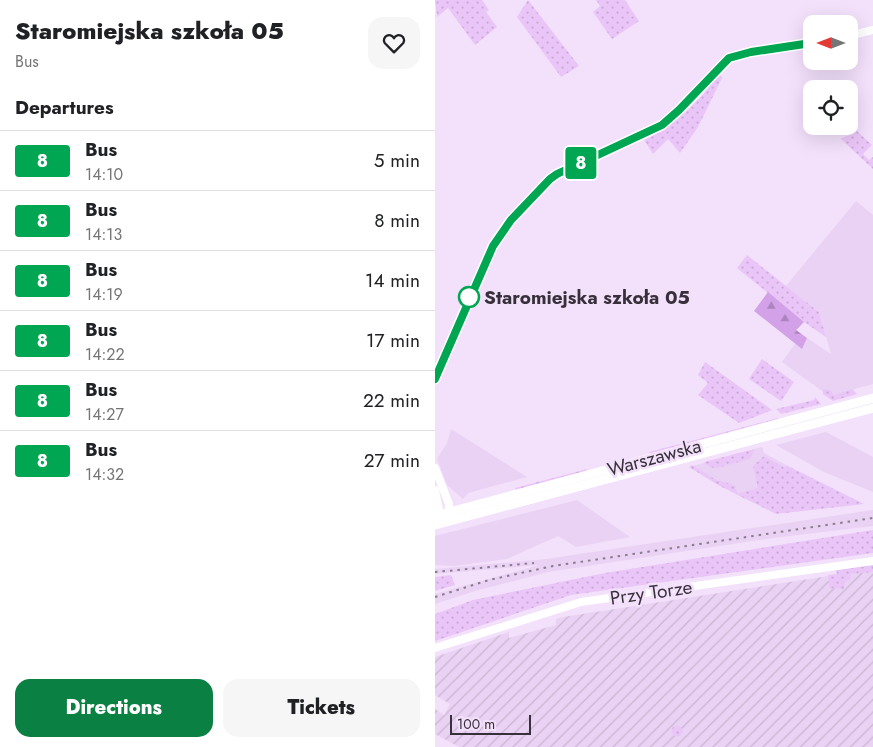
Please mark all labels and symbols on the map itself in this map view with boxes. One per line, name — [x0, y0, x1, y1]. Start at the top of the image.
north arrow — [803, 15, 857, 70]
line badge: 8 — [565, 147, 597, 179]
place label: Staromiejska szkoła 05 — [484, 284, 690, 311]
marker: Staromiejska szkoła 05 — [458, 286, 480, 308]
street label: Warszawska — [604, 432, 704, 483]
street label: Przy Torze — [608, 573, 694, 612]
scale bar — [450, 712, 531, 735]

